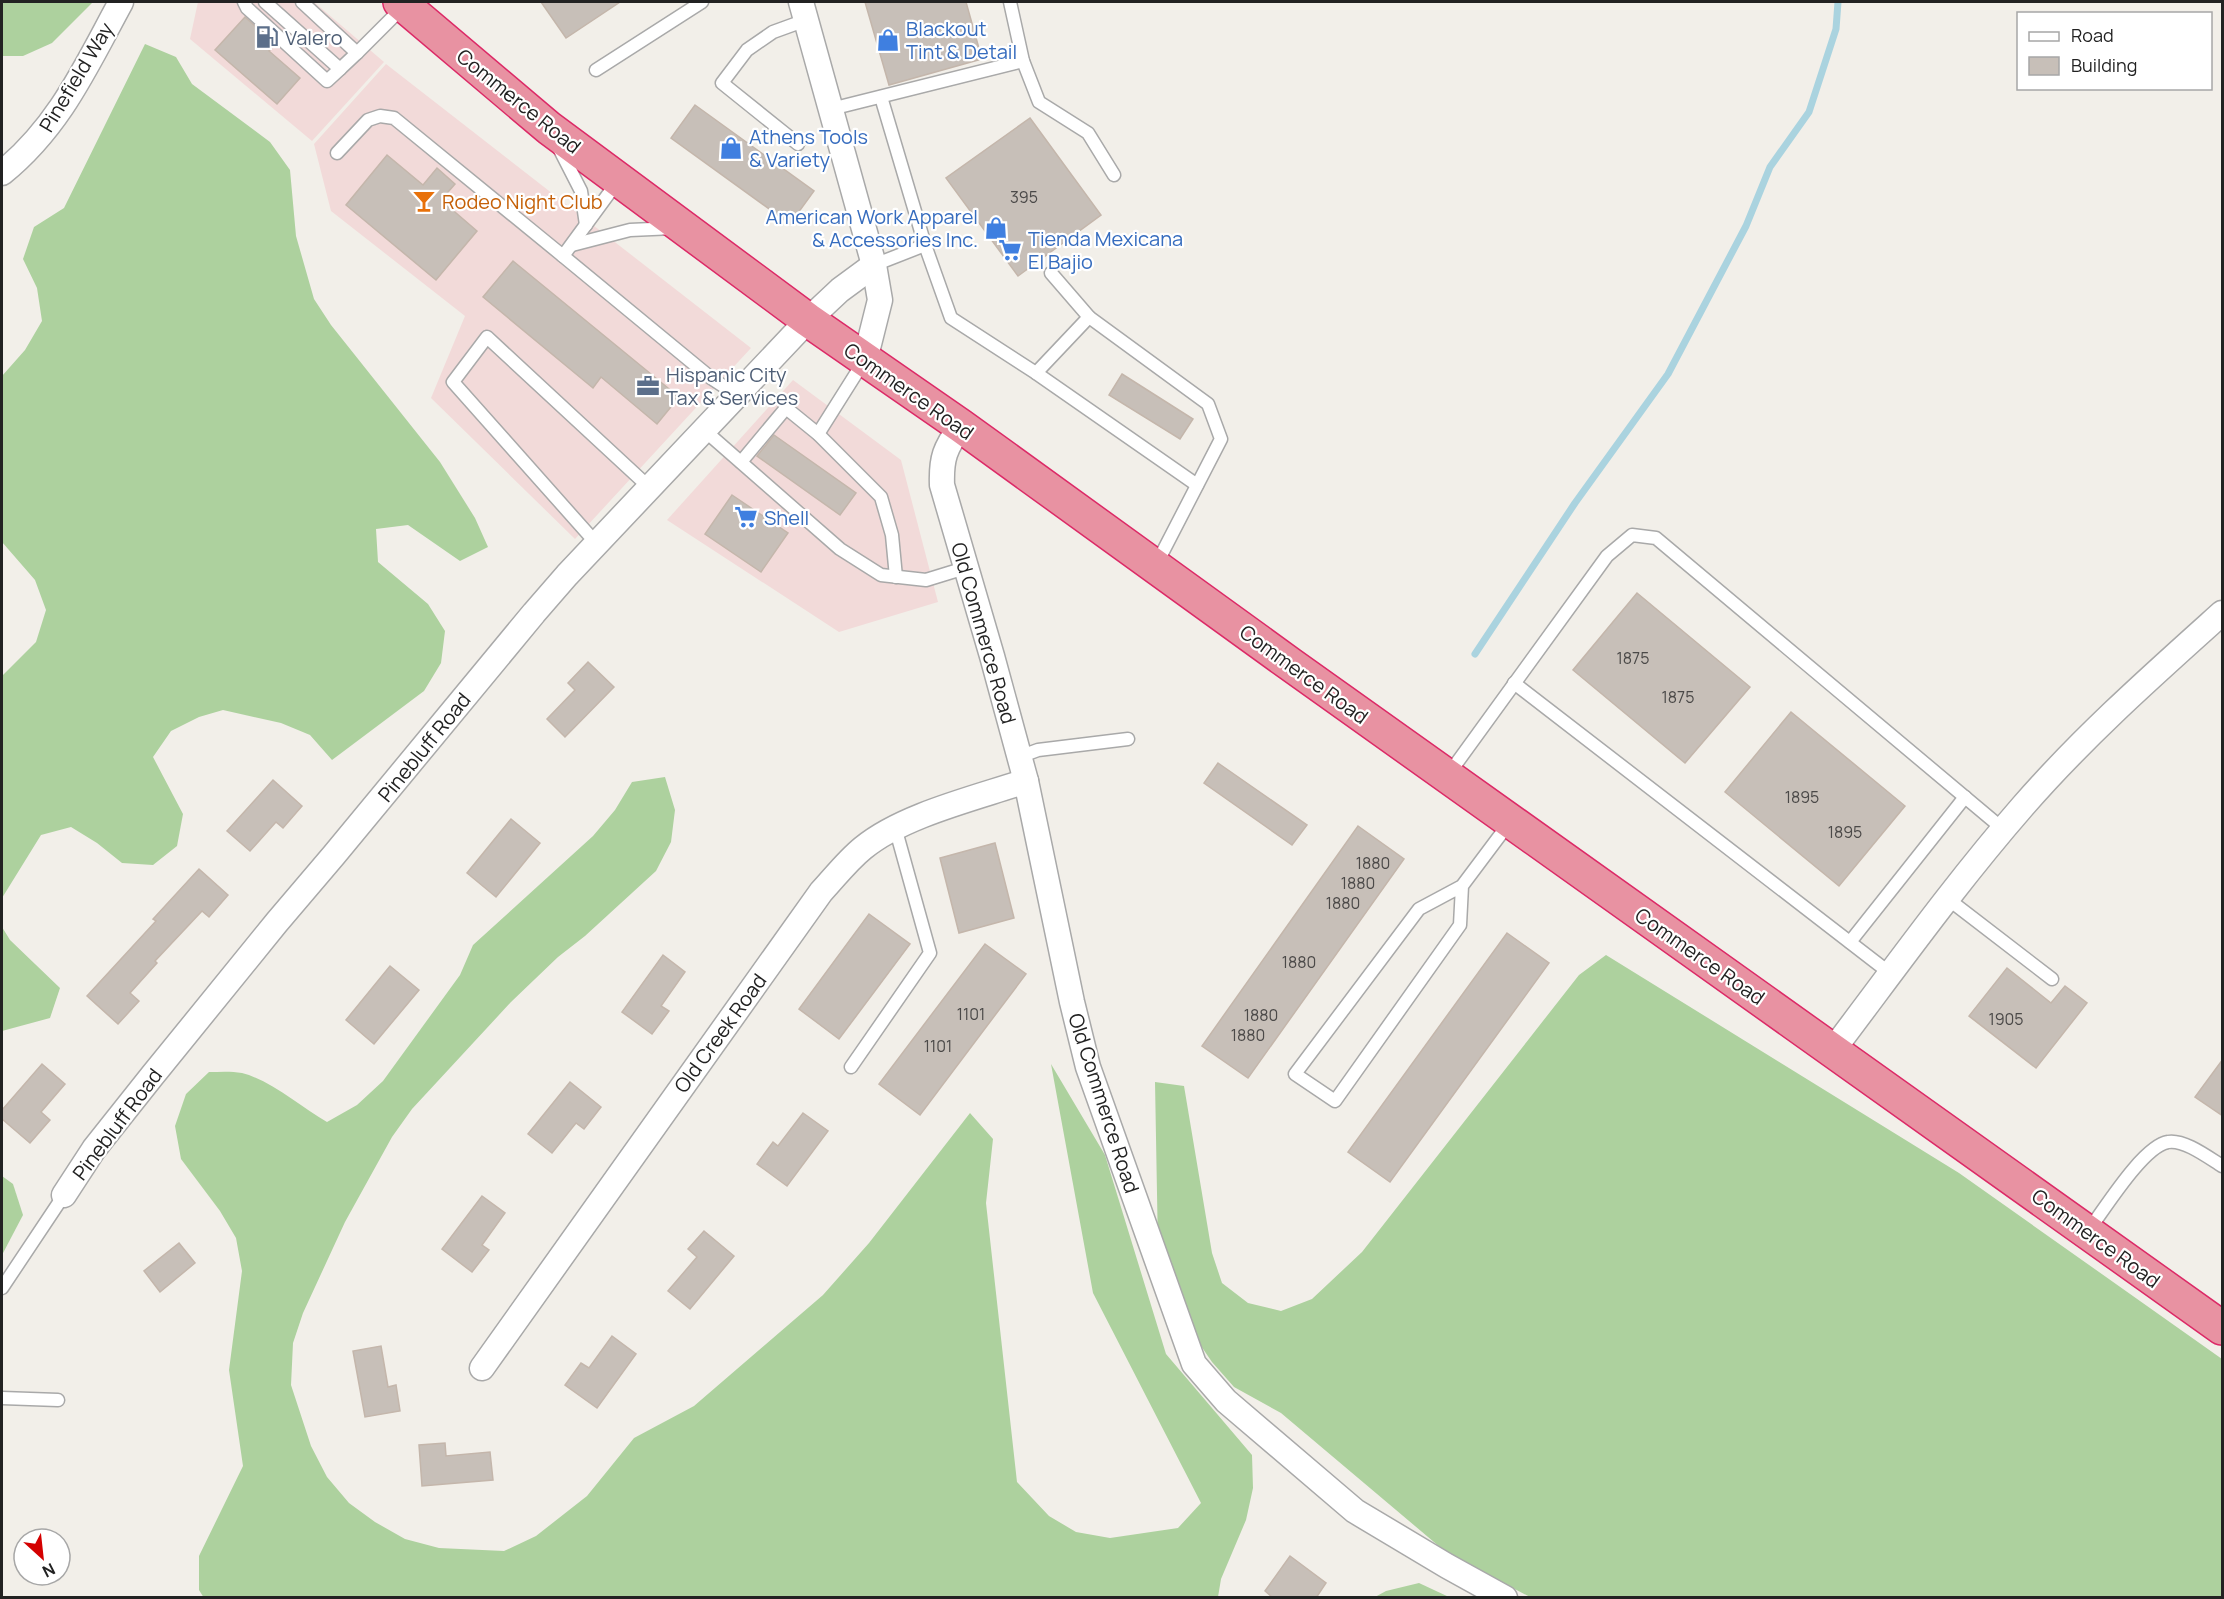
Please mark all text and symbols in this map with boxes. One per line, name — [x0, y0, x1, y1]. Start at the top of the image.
legend — [2017, 12, 2212, 90]
place label: Blackout Tint & Detail — [906, 15, 1017, 65]
street label: Pinefield Way — [33, 17, 120, 137]
text: Road — [2071, 23, 2114, 47]
fuel station icon: Valero — [254, 24, 280, 50]
place label: Valero — [285, 24, 343, 51]
shop icon: Blackout Tint & Detail — [875, 27, 901, 53]
street label: Commerce Road — [451, 43, 587, 159]
text: Building — [2071, 53, 2137, 77]
place label: Athens Tools & Variety — [749, 123, 868, 173]
shop icon: Athens Tools & Variety — [718, 135, 744, 161]
house number: 395 — [1010, 186, 1038, 208]
bar icon: Rodeo Night Club — [411, 188, 437, 214]
place label: Rodeo Night Club — [442, 188, 603, 215]
place label: American Work Apparel & Accessories Inc. — [766, 203, 978, 253]
shop icon: American Work Apparel & Accessories Inc. — [983, 215, 1009, 241]
place label: Tienda Mexicana El Bajio — [1028, 225, 1183, 275]
supermarket icon: Tienda Mexicana El Bajio — [997, 237, 1023, 263]
street label: Commerce Road — [839, 336, 979, 446]
place label: Hispanic City Tax & Services — [666, 361, 798, 411]
office icon: Hispanic City Tax & Services — [635, 373, 661, 399]
supermarket icon: Shell — [733, 504, 759, 530]
place label: Shell — [764, 504, 809, 531]
street label: Old Commerce Road — [945, 539, 1023, 727]
street label: Commerce Road — [1234, 618, 1374, 730]
house number: 1875 — [1617, 647, 1649, 669]
house number: 1875 — [1662, 686, 1694, 708]
street label: Pinebluff Road — [372, 687, 476, 807]
house number: 1895 — [1785, 786, 1819, 808]
house number: 1895 — [1828, 821, 1862, 843]
house number: 1880 — [1356, 852, 1390, 874]
house number: 1880 — [1341, 872, 1375, 894]
house number: 1880 — [1326, 892, 1360, 914]
street label: Commerce Road — [1630, 901, 1770, 1011]
house number: 1880 — [1282, 951, 1316, 973]
street label: Old Creek Road — [668, 968, 772, 1098]
house number: 1101 — [957, 1003, 985, 1025]
house number: 1880 — [1244, 1004, 1278, 1026]
house number: 1905 — [1988, 1008, 2024, 1030]
street label: Old Commerce Road — [1062, 1010, 1146, 1196]
house number: 1880 — [1231, 1024, 1265, 1046]
house number: 1101 — [924, 1035, 952, 1057]
street label: Pinebluff Road — [66, 1063, 168, 1185]
street label: Commerce Road — [2026, 1182, 2166, 1294]
north arrow — [12, 1527, 72, 1587]
text: N — [39, 1558, 59, 1583]

